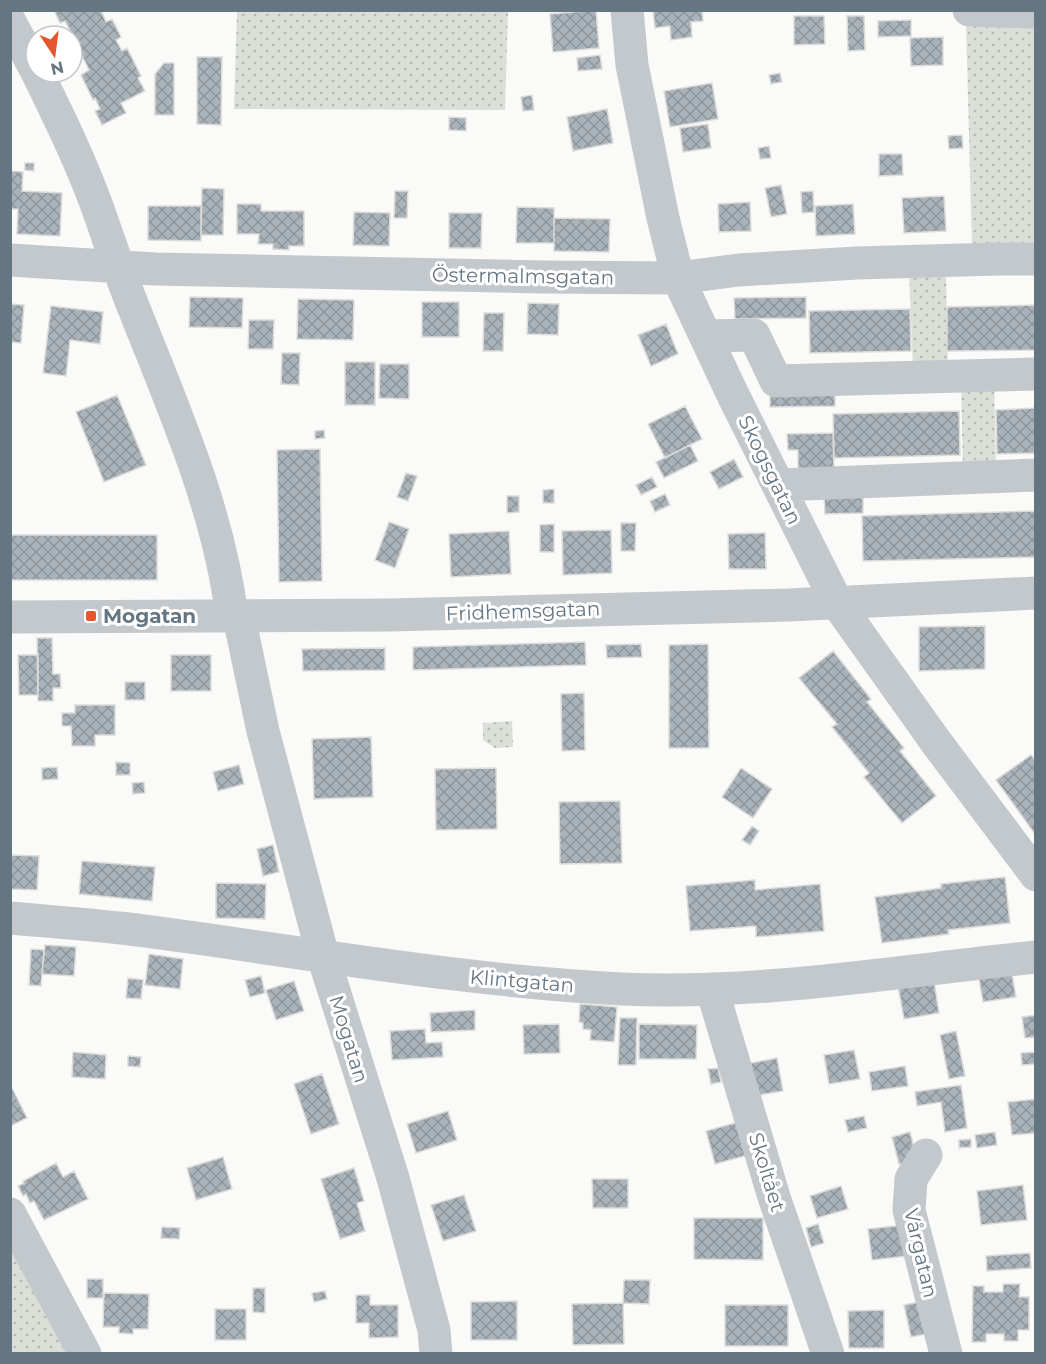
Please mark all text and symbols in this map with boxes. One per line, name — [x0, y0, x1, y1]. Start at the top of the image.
north arrow — [24, 24, 84, 84]
text: N — [49, 57, 66, 79]
street label: Östermalmsgatan — [432, 262, 614, 290]
street label: Skogsgatan — [733, 412, 807, 528]
street label: Fridhemsgatan — [445, 596, 601, 626]
place label: Mogatan — [103, 604, 196, 628]
marker: Mogatan — [84, 609, 98, 623]
street label: Klintgatan — [469, 964, 575, 998]
street label: Mogatan — [324, 992, 374, 1086]
street label: Skoltået — [744, 1130, 790, 1214]
street label: Vårgatan — [899, 1206, 943, 1300]

